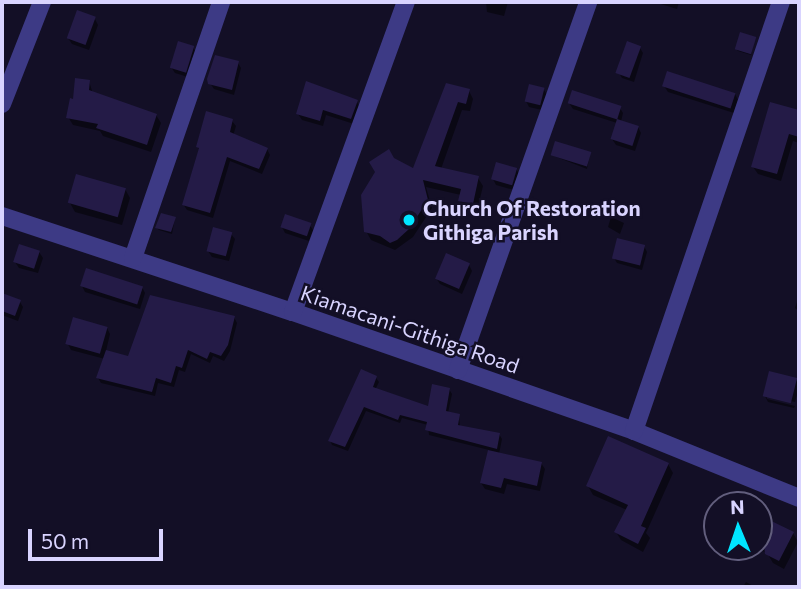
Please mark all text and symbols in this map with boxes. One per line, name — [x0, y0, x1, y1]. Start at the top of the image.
place label: Church Of Restoration Githiga Parish — [423, 195, 641, 245]
marker: Church Of Restoration Githiga Parish — [401, 212, 417, 228]
street label: Kiamacani-Githiga Road — [297, 280, 523, 378]
north arrow — [703, 491, 773, 561]
text: N — [730, 495, 745, 518]
scale bar — [32, 516, 166, 560]
text: 50 m — [41, 528, 89, 553]

